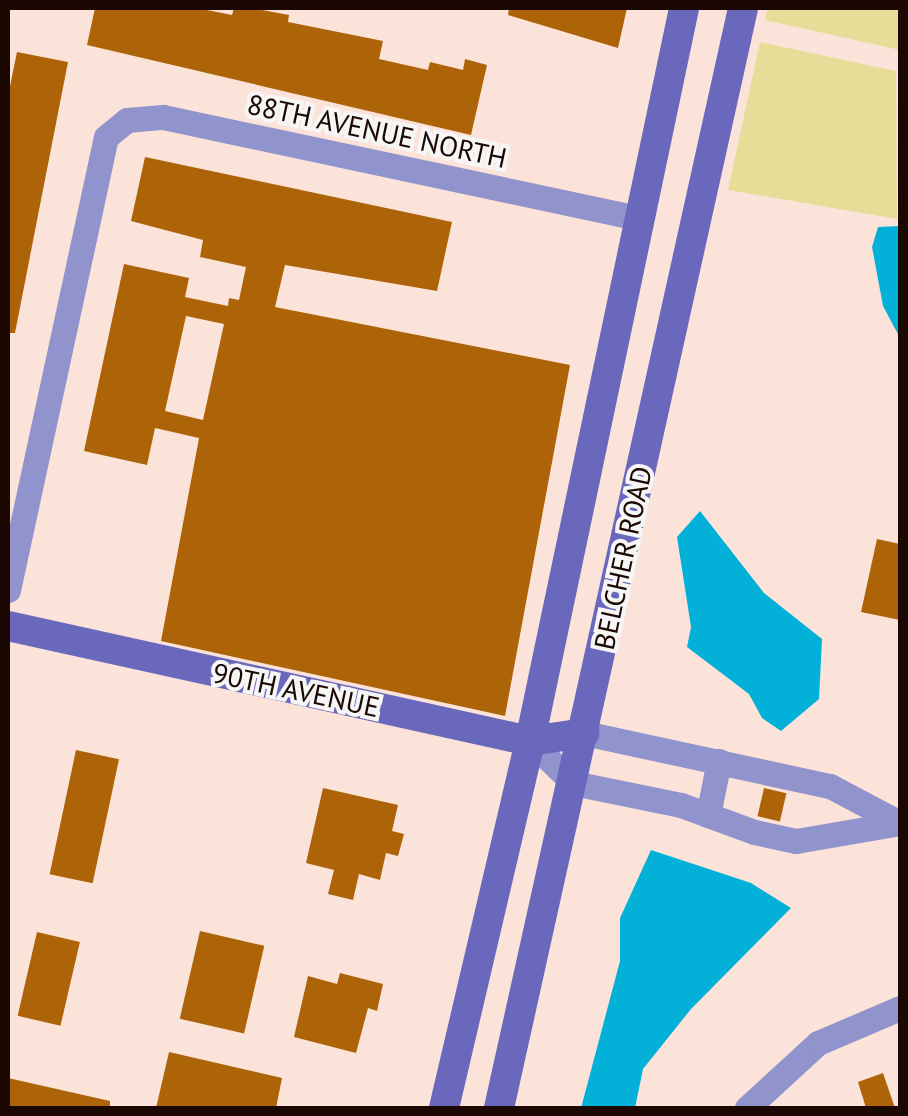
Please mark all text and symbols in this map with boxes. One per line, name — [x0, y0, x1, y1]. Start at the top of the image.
street label: 88TH AVENUE NORTH — [244, 87, 510, 175]
street label: BELCHER ROAD — [587, 463, 659, 653]
street label: 90TH AVENUE — [209, 656, 383, 724]

